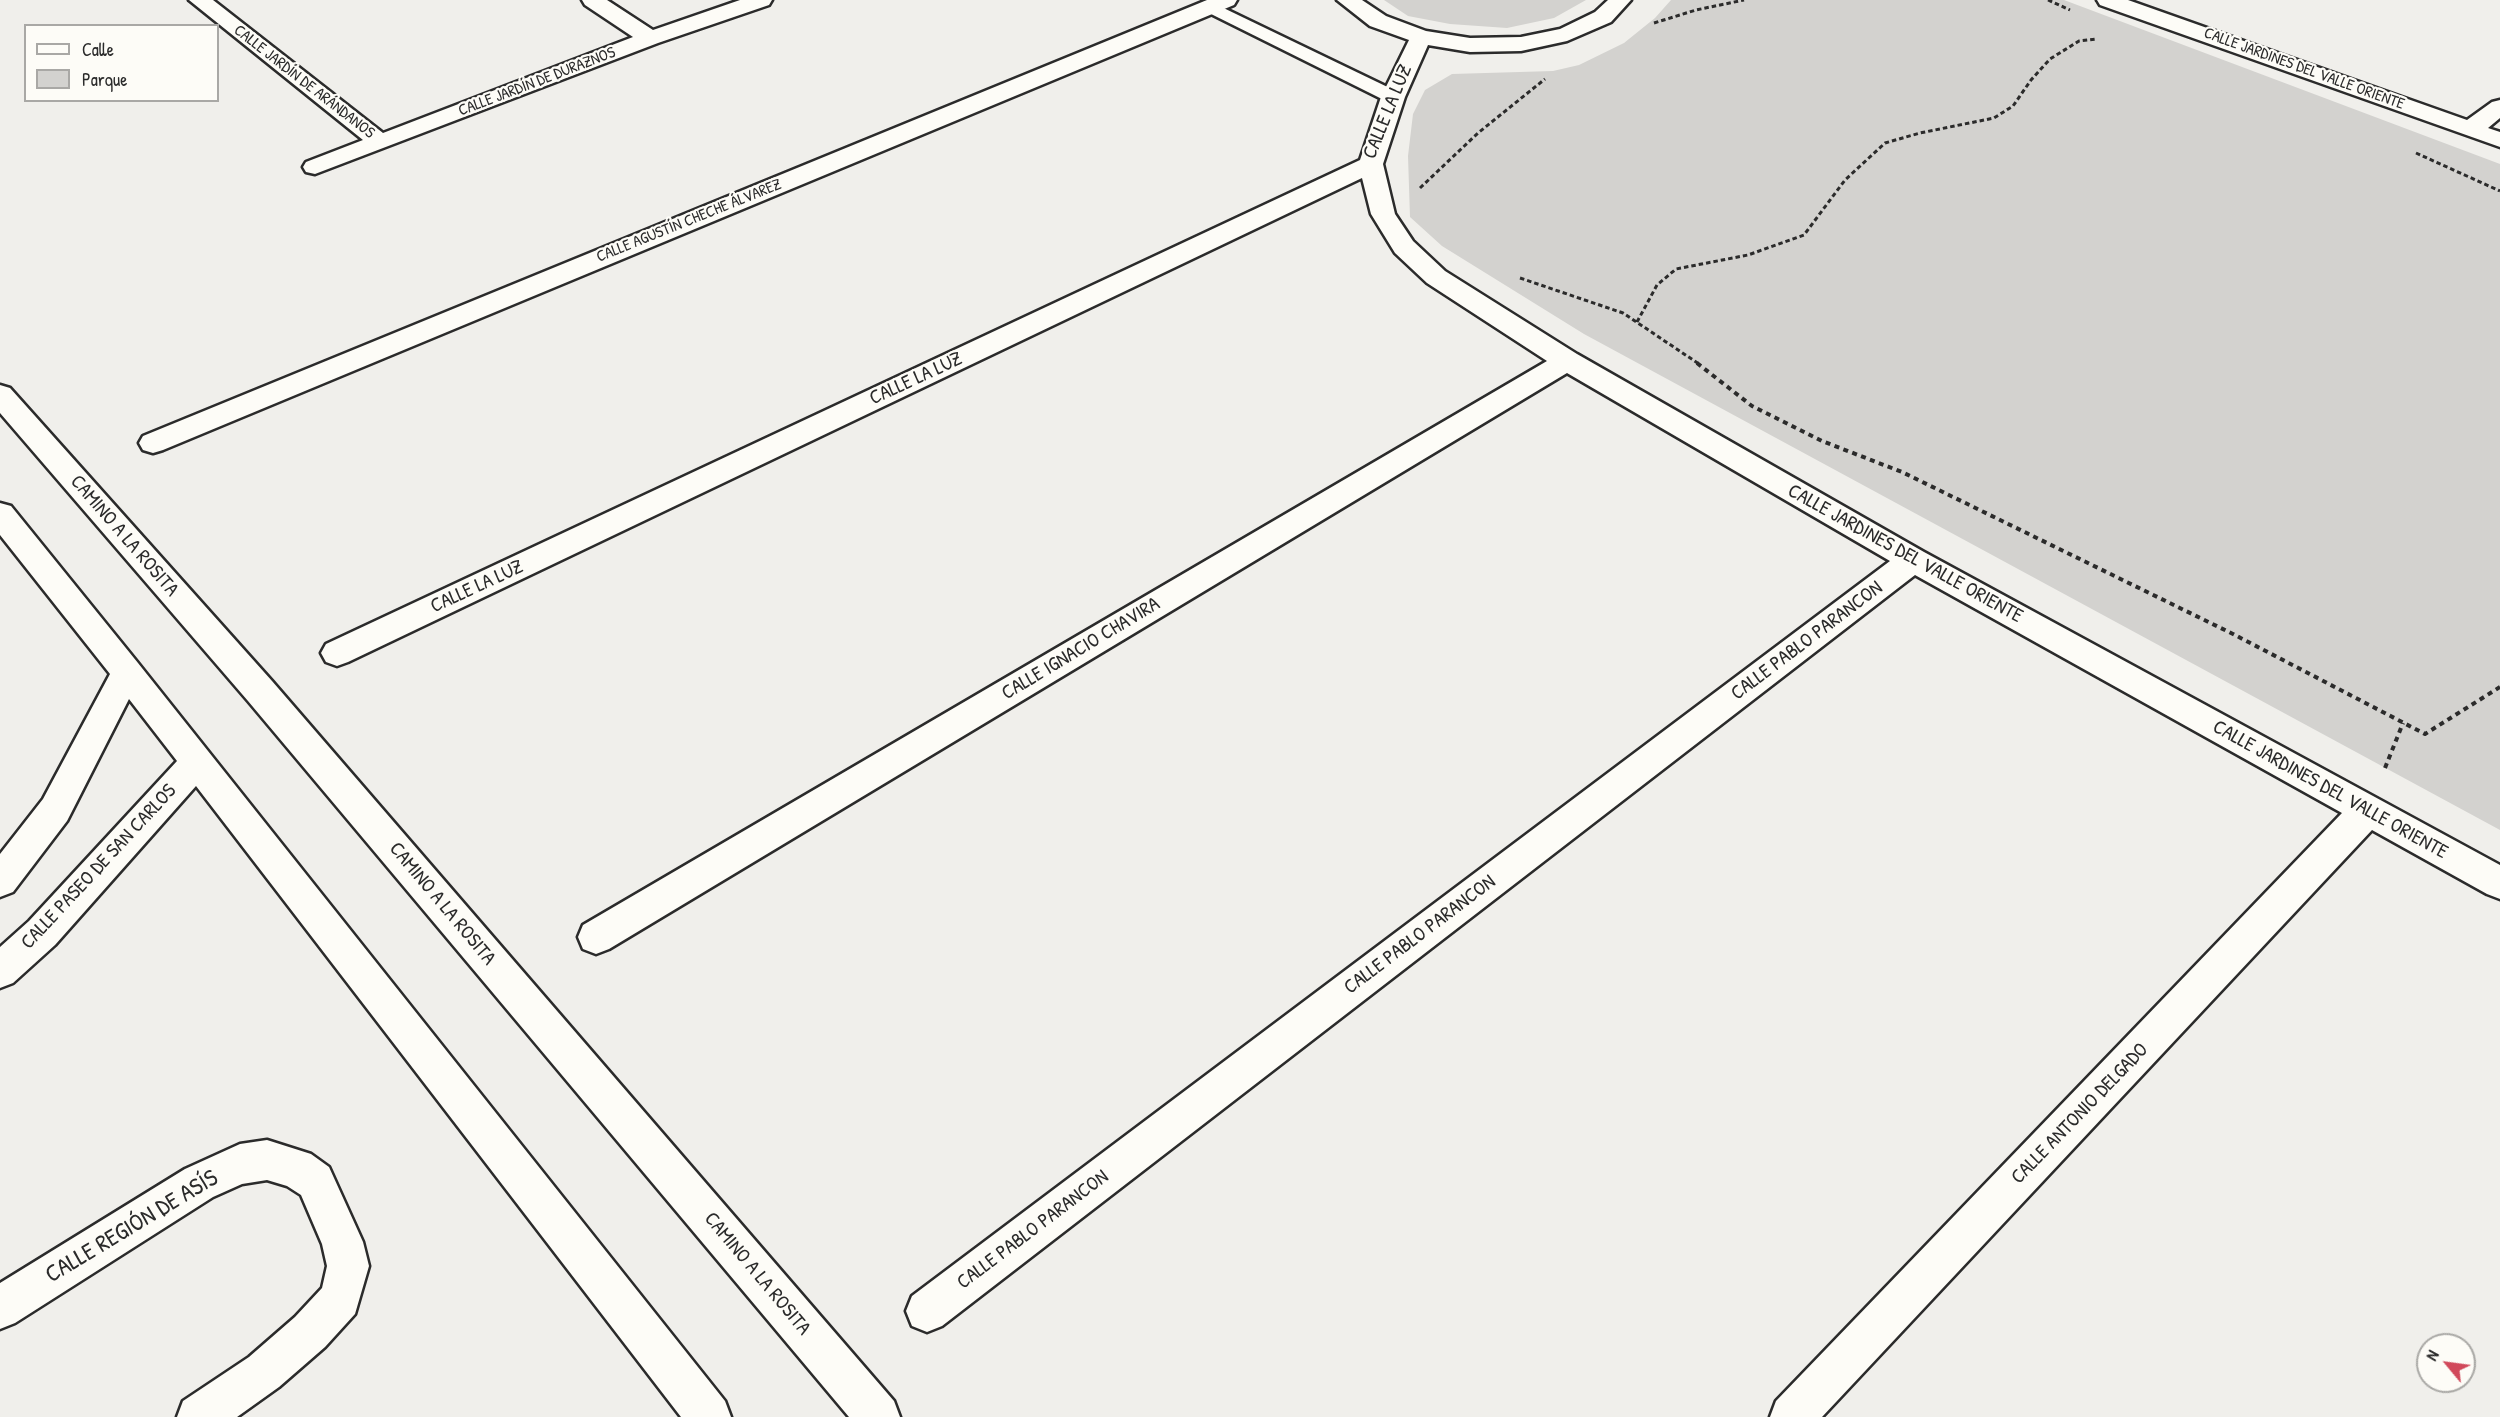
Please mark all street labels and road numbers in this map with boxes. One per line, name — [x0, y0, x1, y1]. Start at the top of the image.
street label: CALLE JARDÍN DE ARÁNDANOS — [230, 21, 378, 143]
street label: CALLE JARDINES DEL VALLE ORIENTE — [2201, 24, 2407, 114]
street label: CALLE JARDÍN DE DURAZNOS — [456, 43, 618, 121]
street label: CALLE LA LUZ — [1358, 61, 1418, 163]
street label: CALLE AGUSTÍN CHECHE ÁLVAREZ — [594, 175, 784, 267]
street label: CALLE LA LUZ — [866, 347, 966, 411]
street label: CAMINO A LA ROSITA — [65, 470, 183, 602]
street label: CALLE JARDINES DEL VALLE ORIENTE — [1783, 479, 2027, 629]
street label: CALLE LA LUZ — [427, 555, 527, 619]
street label: CALLE PABLO PARANCON — [1727, 576, 1887, 706]
street label: CALLE IGNACIO CHAVIRA — [998, 592, 1164, 706]
street label: CALLE JARDINES DEL VALLE ORIENTE — [2208, 715, 2452, 865]
street label: CALLE PASEO DE SAN CARLOS — [16, 780, 182, 954]
street label: CAMINO A LA ROSITA — [384, 838, 500, 970]
street label: CALLE PABLO PARANCON — [1340, 870, 1500, 1000]
street label: CALLE ANTONIO DELGADO — [2007, 1038, 2153, 1190]
street label: CALLE REGIÓN DE ASÍS — [41, 1164, 223, 1290]
street label: CALLE PABLO PARANCON — [953, 1165, 1113, 1295]
street label: CAMINO A LA ROSITA — [699, 1208, 815, 1340]

